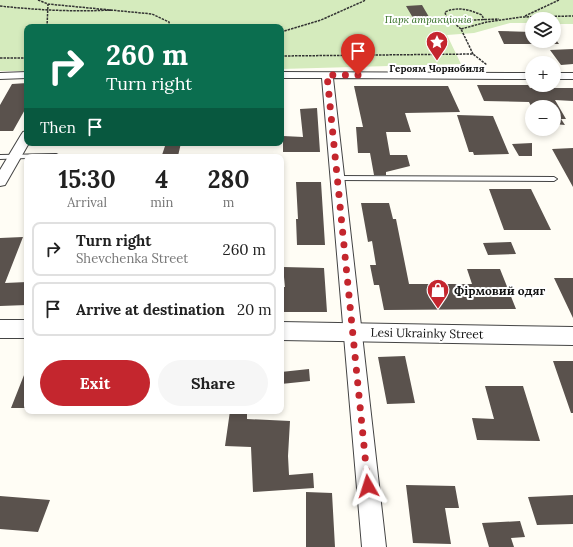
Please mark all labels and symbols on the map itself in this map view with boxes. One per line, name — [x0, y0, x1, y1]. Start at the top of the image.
park label: Парк атракціонів — [385, 13, 472, 26]
place icon: Героям Чорнобиля — [424, 29, 450, 62]
pin — [341, 34, 375, 75]
place label: Героям Чорнобиля — [389, 62, 485, 75]
shop icon: Фірмовий одяг — [425, 277, 451, 310]
place label: Фірмовий одяг — [454, 283, 546, 298]
street label: Lesi Ukrainky Street — [370, 325, 484, 341]
position arrow — [347, 465, 389, 507]

